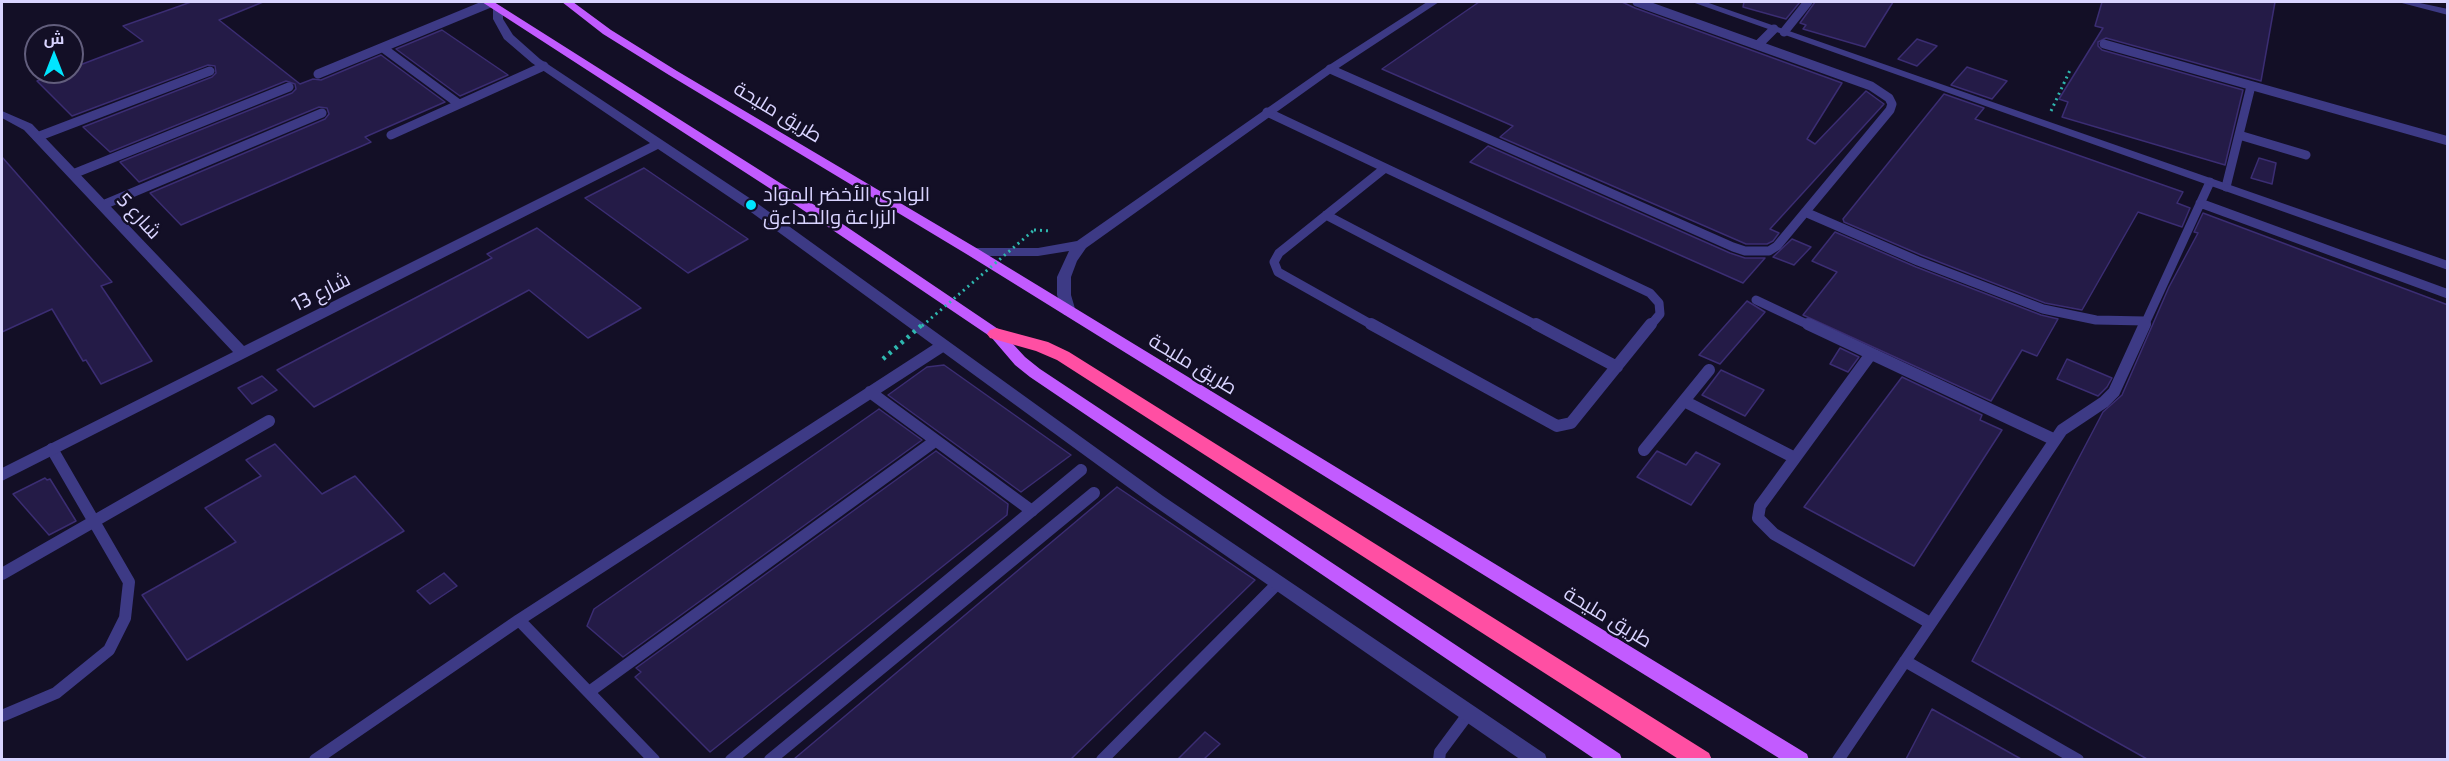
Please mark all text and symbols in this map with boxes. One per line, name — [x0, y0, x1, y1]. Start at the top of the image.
north arrow — [24, 24, 84, 84]
text: ش — [44, 28, 64, 47]
street label: طريق مليحة — [730, 76, 826, 148]
place label: الوادى الأخضر المواد الزراعة والحداءق — [763, 182, 930, 229]
street label: شارع 5 — [112, 188, 166, 244]
marker: الوادى الأخضر المواد الزراعة والحداءق — [744, 198, 758, 212]
street label: شارع 13 — [288, 267, 354, 317]
street label: طريق مليحة — [1145, 328, 1241, 400]
street label: طريق مليحة — [1560, 581, 1656, 653]

